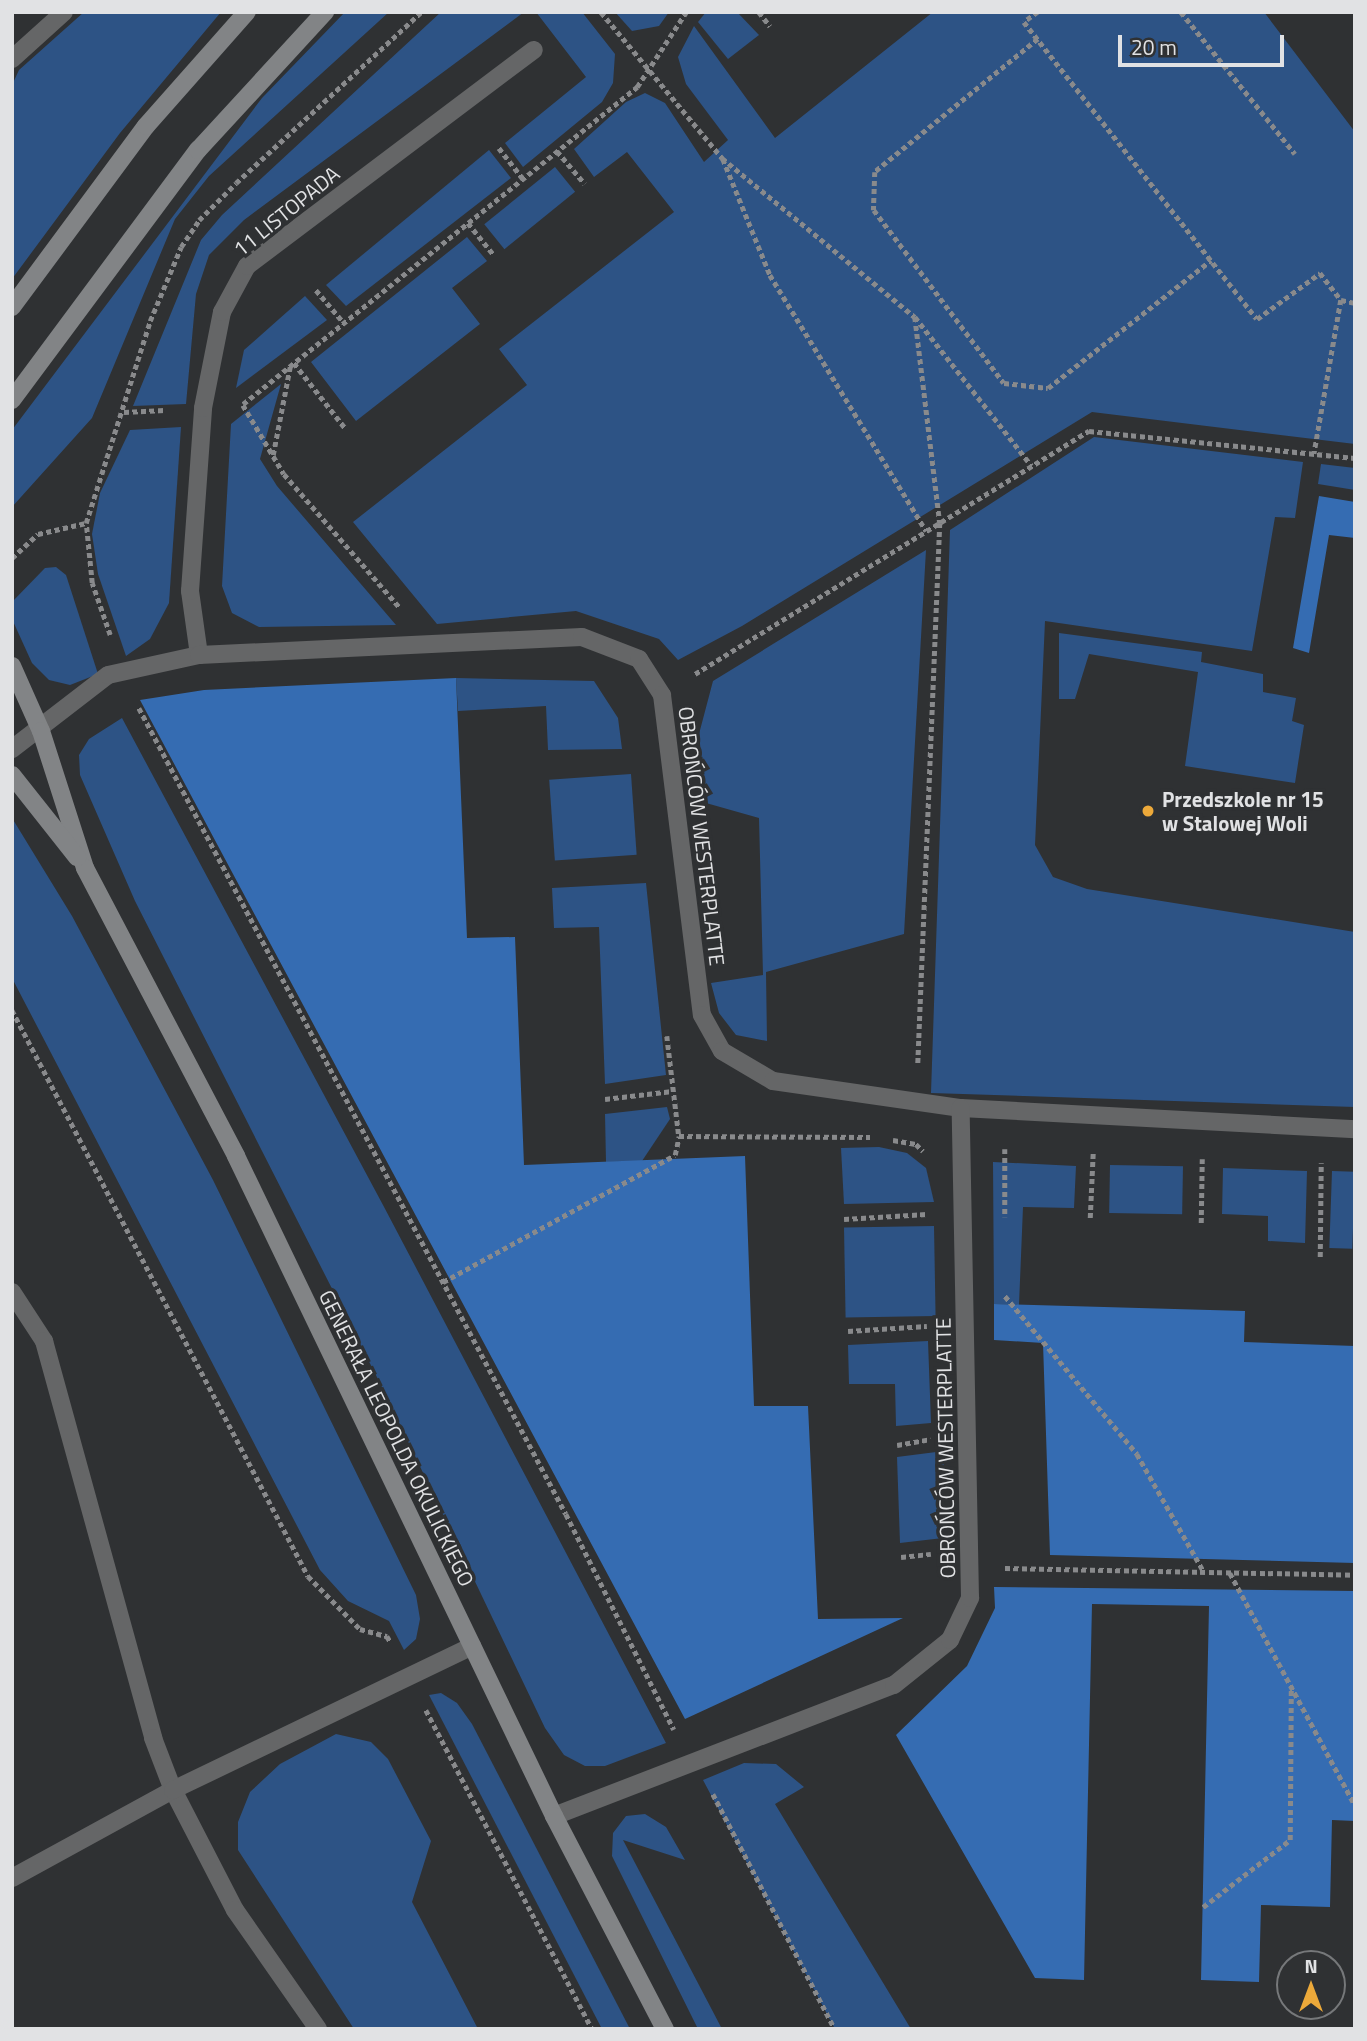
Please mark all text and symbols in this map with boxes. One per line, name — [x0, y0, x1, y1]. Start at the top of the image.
scale bar — [1122, 21, 1288, 65]
text: 20 m — [1131, 31, 1177, 63]
street label: 11 LISTOPADA — [228, 161, 344, 261]
street label: OBROŃCÓW WESTERPLATTE — [674, 705, 730, 967]
place label: Przedszkole nr 15 w Stalowej Woli — [1162, 786, 1324, 836]
marker: Przedszkole nr 15 w Stalowej Woli — [1140, 803, 1156, 819]
street label: GENERAŁA LEOPOLDA OKULICKIEGO — [314, 1286, 480, 1590]
street label: OBROŃCÓW WESTERPLATTE — [930, 1317, 960, 1579]
north arrow — [1276, 1950, 1346, 2020]
text: N — [1304, 1951, 1318, 1980]

